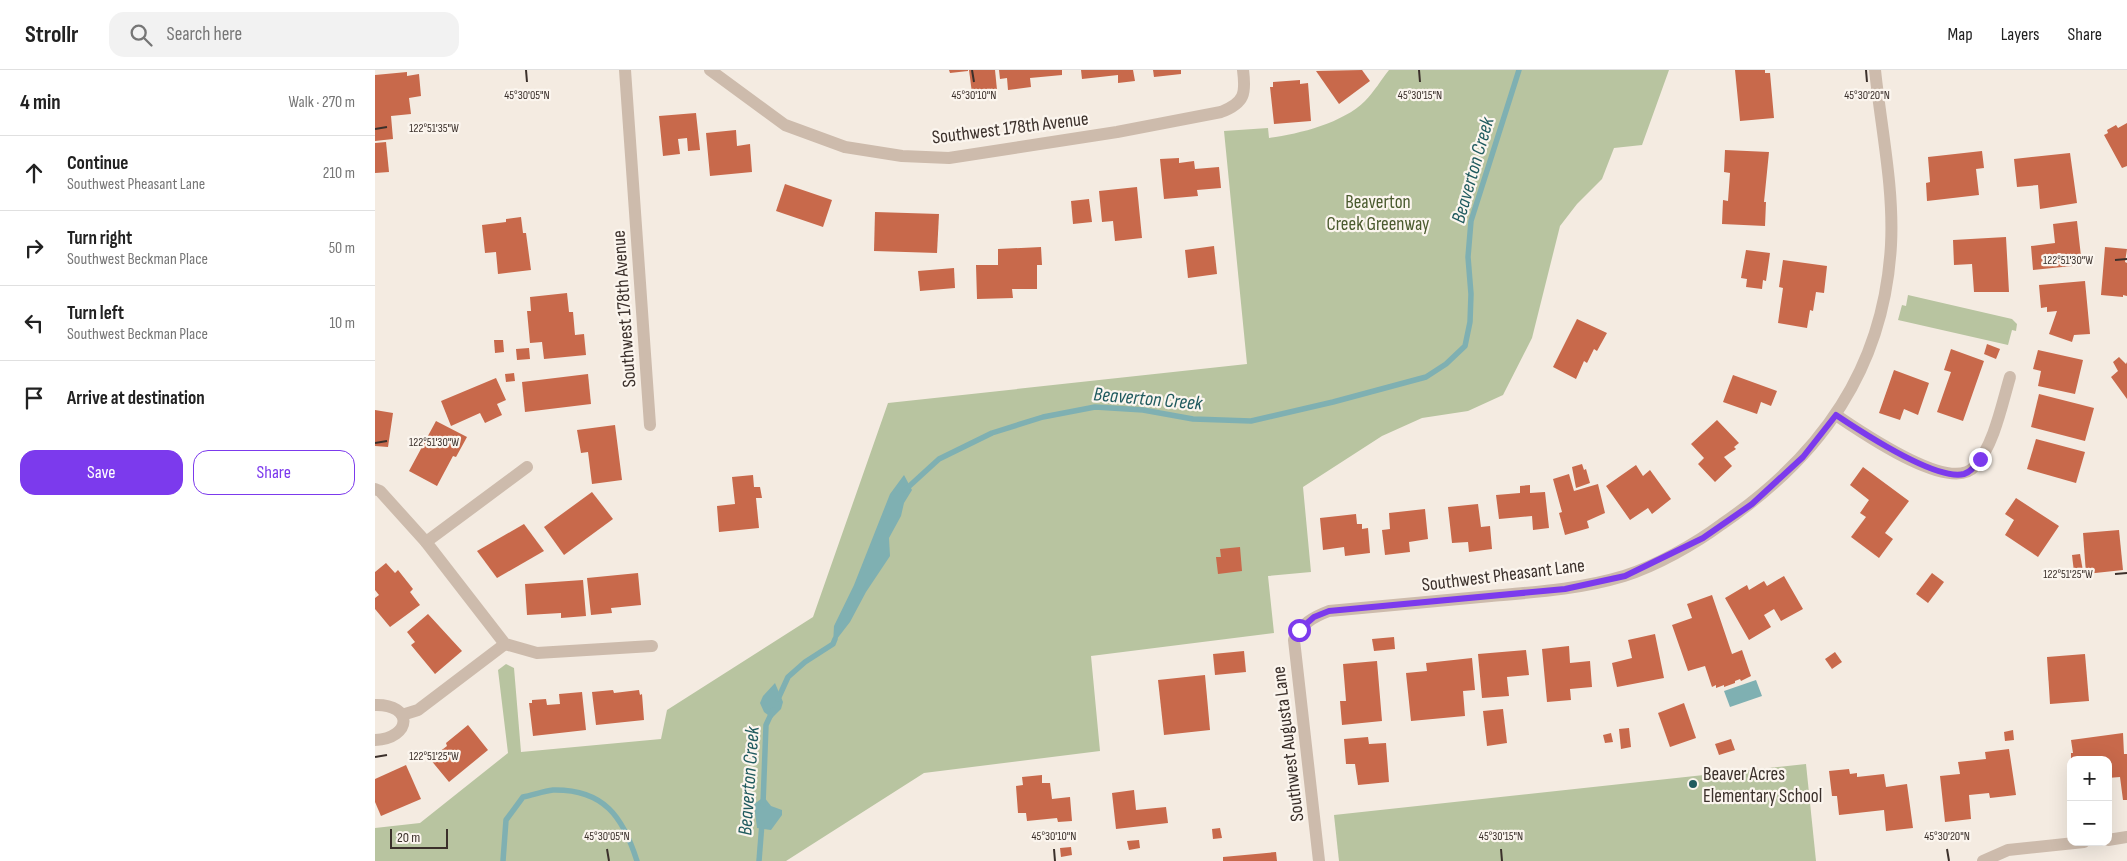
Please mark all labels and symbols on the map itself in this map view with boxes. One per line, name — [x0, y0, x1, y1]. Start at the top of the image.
text: 45°30'05"N — [504, 88, 550, 103]
text: 45°30'10"N — [952, 88, 996, 103]
text: 45°30'15"N — [1398, 88, 1442, 103]
text: 45°30'20"N — [1844, 88, 1890, 103]
street label: Southwest 178th Avenue — [931, 107, 1090, 150]
water label: Beaverton Creek — [1446, 114, 1500, 226]
text: 122°51'35"W — [409, 121, 459, 136]
park label: Beaverton Creek Greenway — [1327, 191, 1430, 236]
street label: Southwest 178th Avenue — [608, 229, 641, 388]
text: 122°51'30"W — [2043, 253, 2093, 268]
water label: Beaverton Creek — [1093, 382, 1204, 416]
text: 122°51'30"W — [409, 435, 459, 450]
route end — [1969, 448, 1992, 471]
street label: Southwest Pheasant Lane — [1420, 554, 1586, 597]
text: 122°51'25"W — [2043, 567, 2093, 582]
route start — [1288, 619, 1311, 642]
street label: Southwest Augusta Lane — [1268, 665, 1309, 823]
water label: Beaverton Creek — [733, 725, 765, 836]
text: 122°51'25"W — [409, 749, 459, 764]
place label: Beaver Acres Elementary School — [1703, 763, 1822, 808]
marker: Beaver Acres Elementary School — [1687, 778, 1699, 790]
scale bar — [390, 826, 447, 849]
text: 45°30'05"N — [584, 829, 630, 844]
text: 45°30'10"N — [1032, 829, 1076, 844]
text: 45°30'15"N — [1479, 829, 1523, 844]
text: 45°30'20"N — [1924, 829, 1970, 844]

